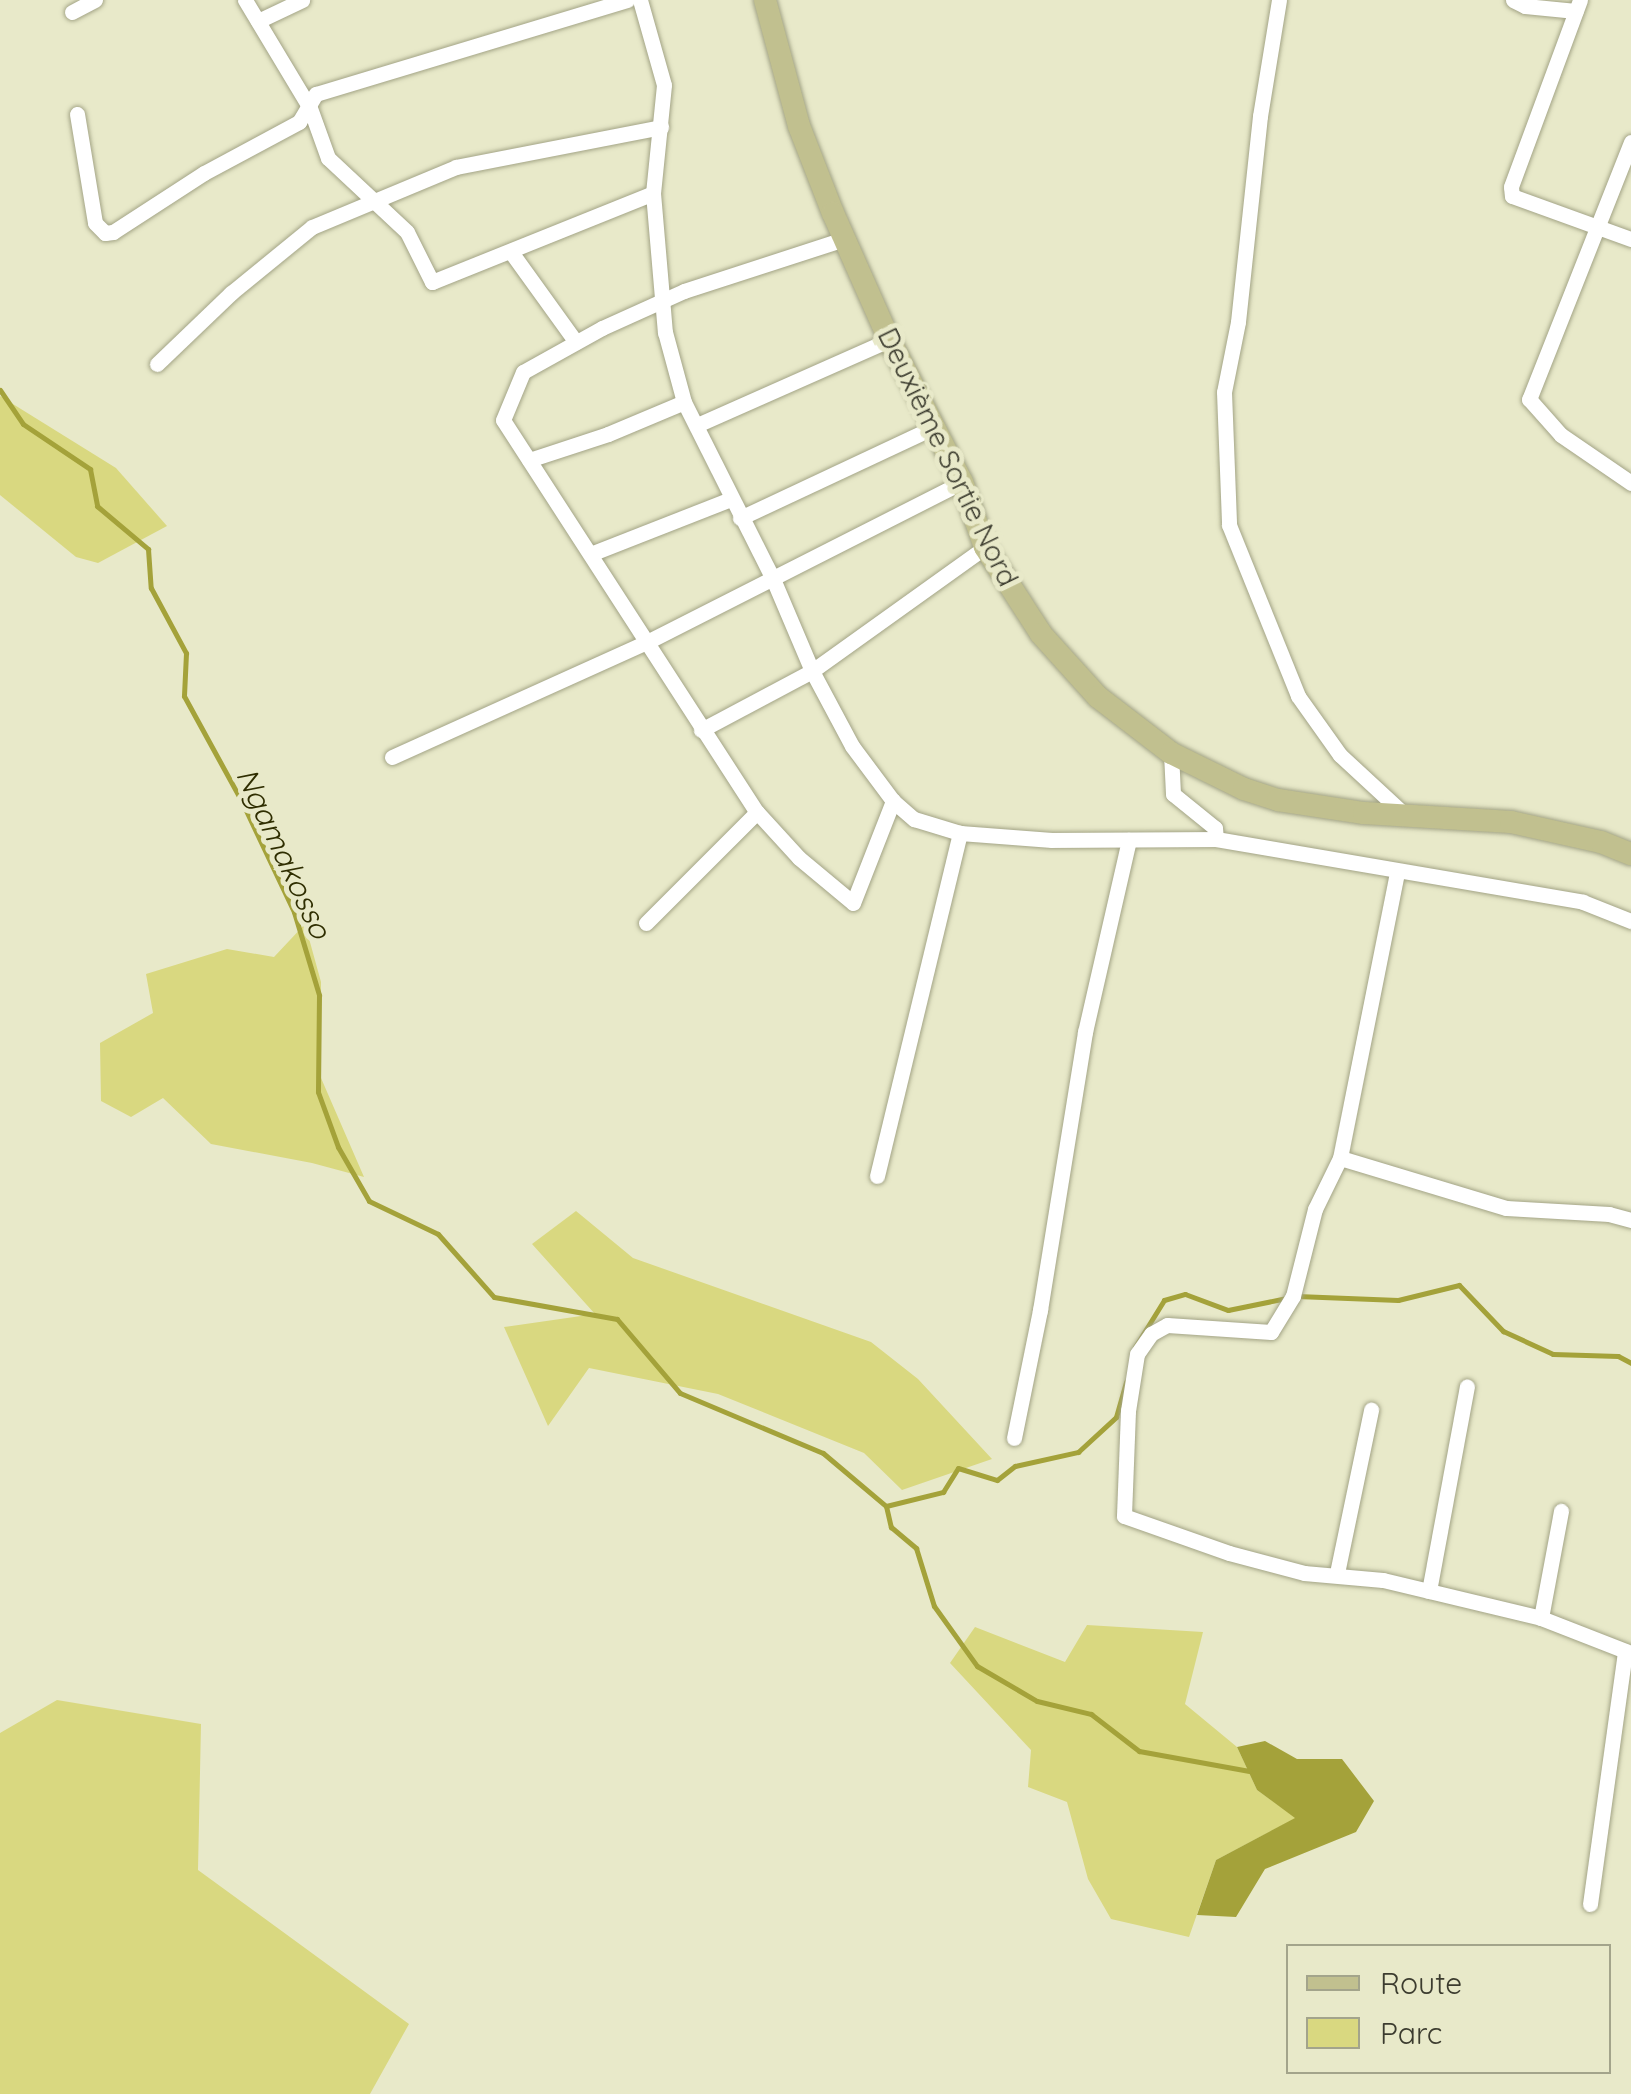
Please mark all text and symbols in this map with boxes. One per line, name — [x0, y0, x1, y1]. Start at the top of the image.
street label: Deuxième Sortie Nord — [871, 322, 1025, 592]
water label: Ngamakosso — [229, 762, 339, 944]
legend — [1286, 1944, 1611, 2074]
text: Route — [1380, 1964, 1462, 2002]
text: Parc — [1380, 2014, 1442, 2052]

